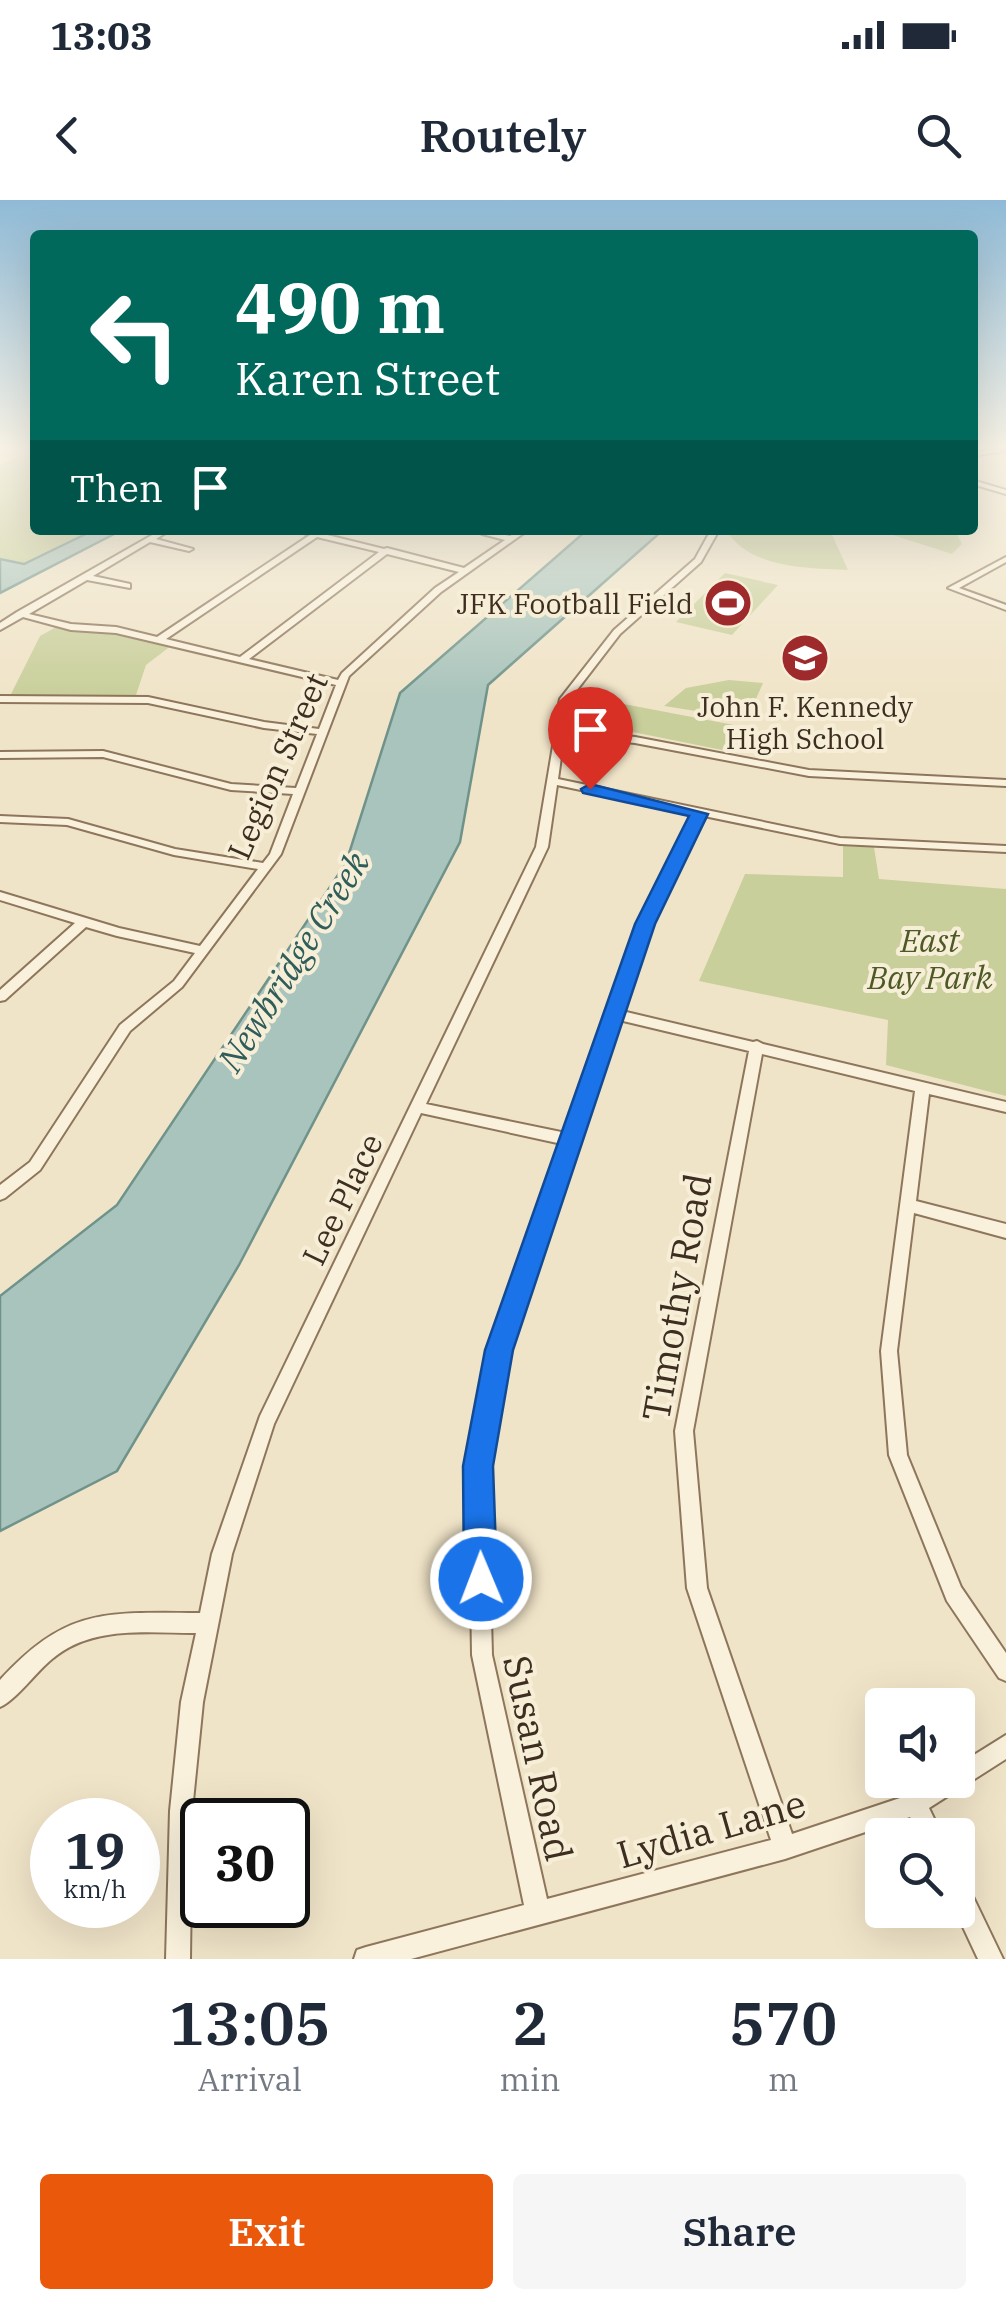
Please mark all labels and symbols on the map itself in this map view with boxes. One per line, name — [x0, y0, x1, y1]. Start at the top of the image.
sports icon: JFK Football Field — [702, 577, 754, 629]
place label: JFK Football Field — [457, 585, 693, 622]
school or university icon: John F. Kennedy High School — [779, 632, 831, 684]
street label: Legion Street — [217, 666, 337, 866]
pin — [548, 687, 633, 790]
place label: John F. Kennedy High School — [697, 688, 913, 757]
water label: Newbridge Creek — [206, 842, 379, 1081]
park label: East Bay Park — [867, 919, 992, 998]
street label: Lee Place — [292, 1126, 392, 1272]
street label: Timothy Road — [630, 1169, 722, 1425]
position arrow — [429, 1527, 533, 1631]
street label: Susan Road — [493, 1651, 585, 1865]
street label: Lydia Lane — [611, 1778, 811, 1878]
speed limit sign: 30 — [180, 1798, 310, 1928]

